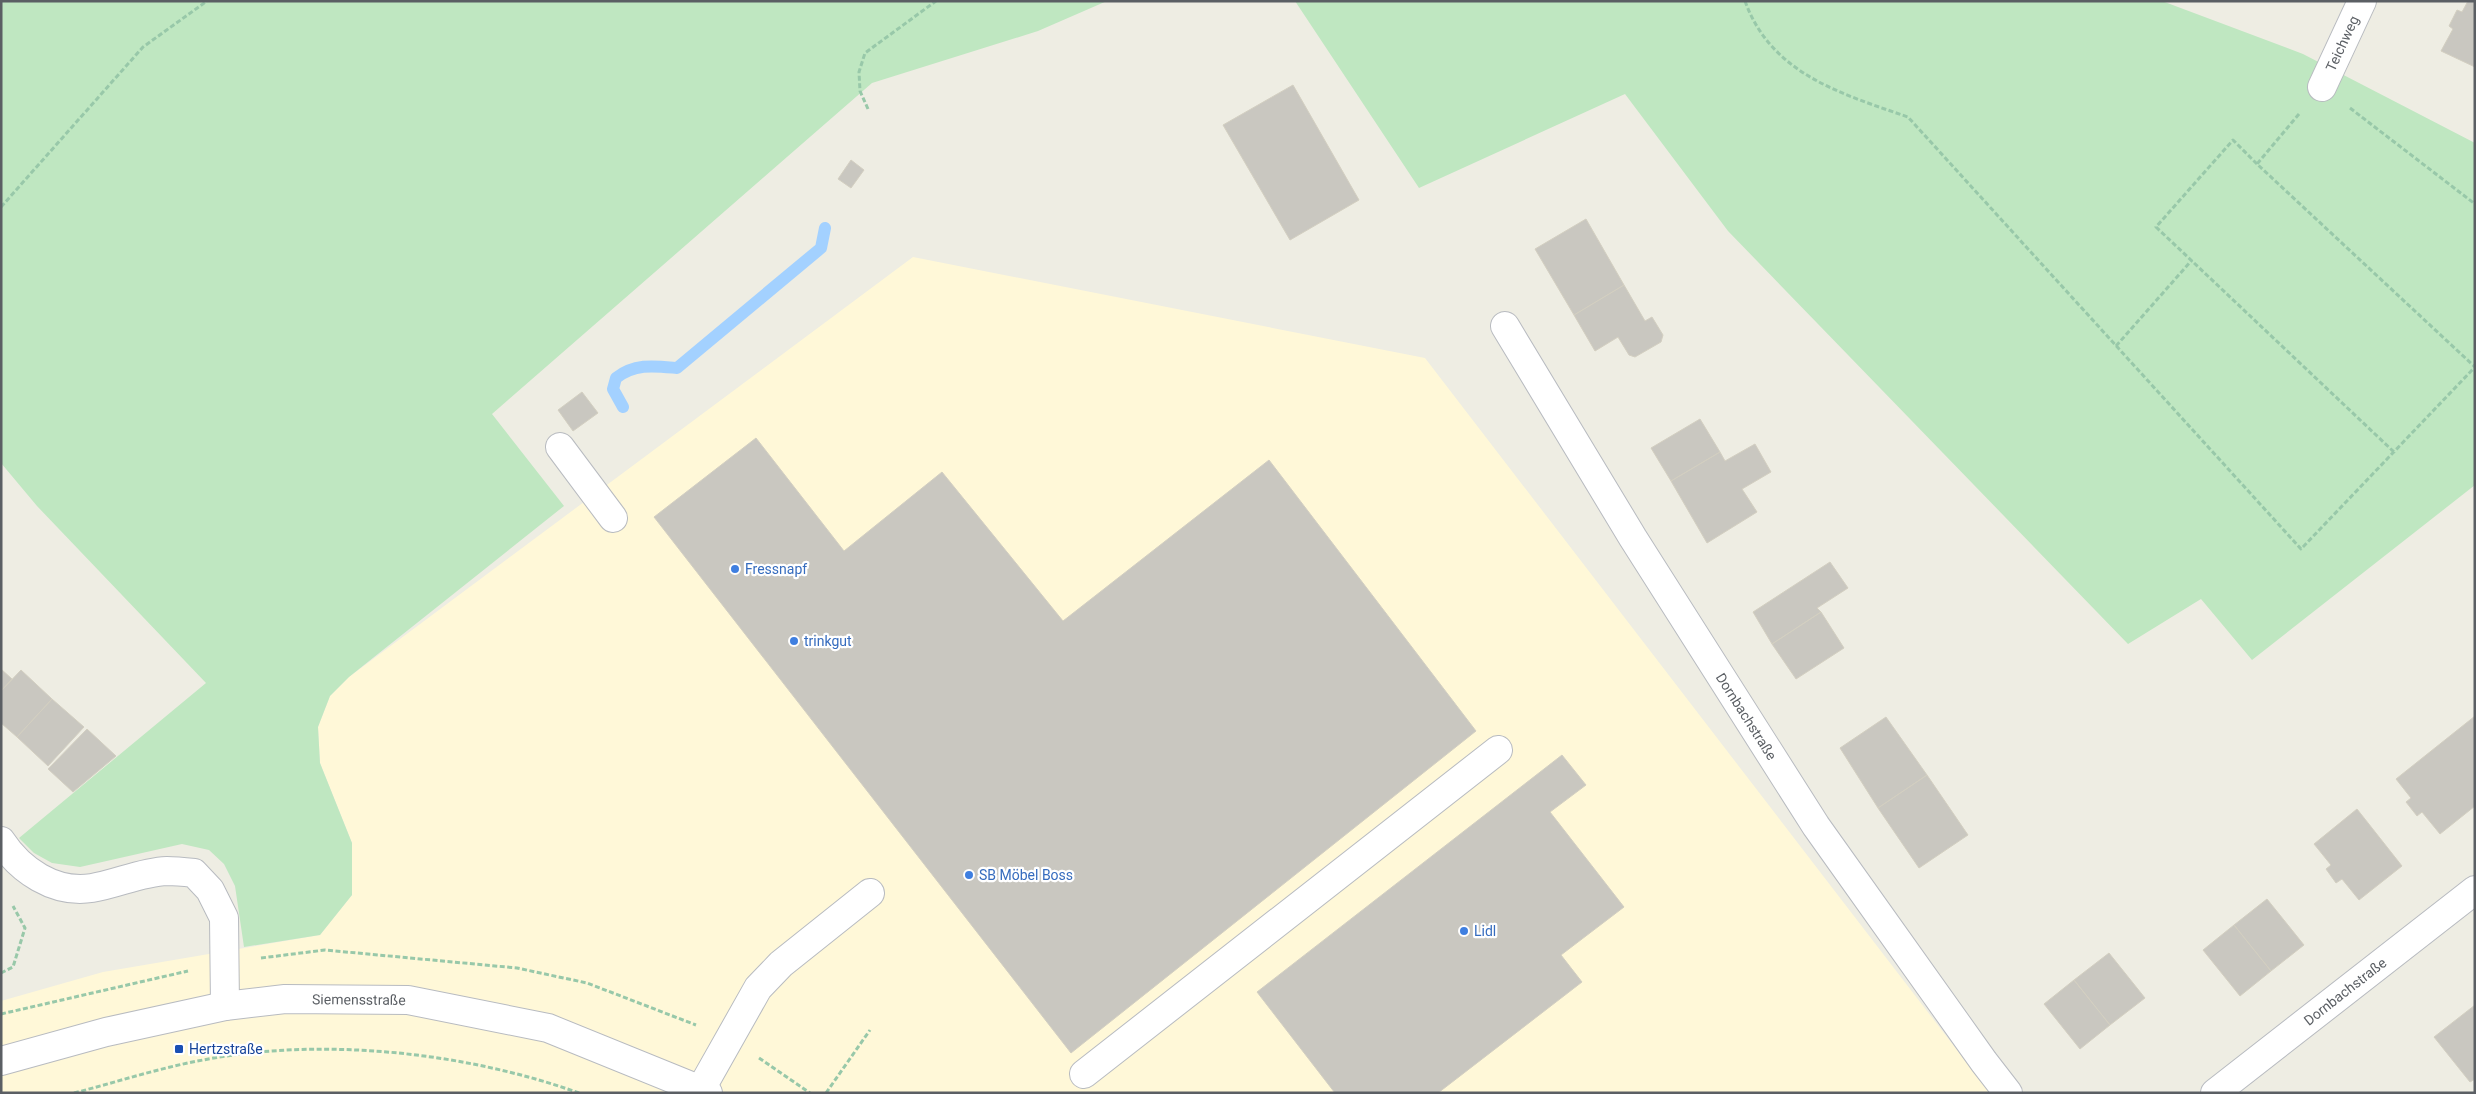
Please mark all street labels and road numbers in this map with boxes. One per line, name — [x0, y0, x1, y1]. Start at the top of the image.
street label: Teichweg — [2322, 13, 2362, 74]
street label: Dornbachstraße — [1713, 670, 1780, 763]
street label: Dornbachstraße — [2301, 954, 2389, 1029]
street label: Siemensstraße — [312, 991, 406, 1008]

